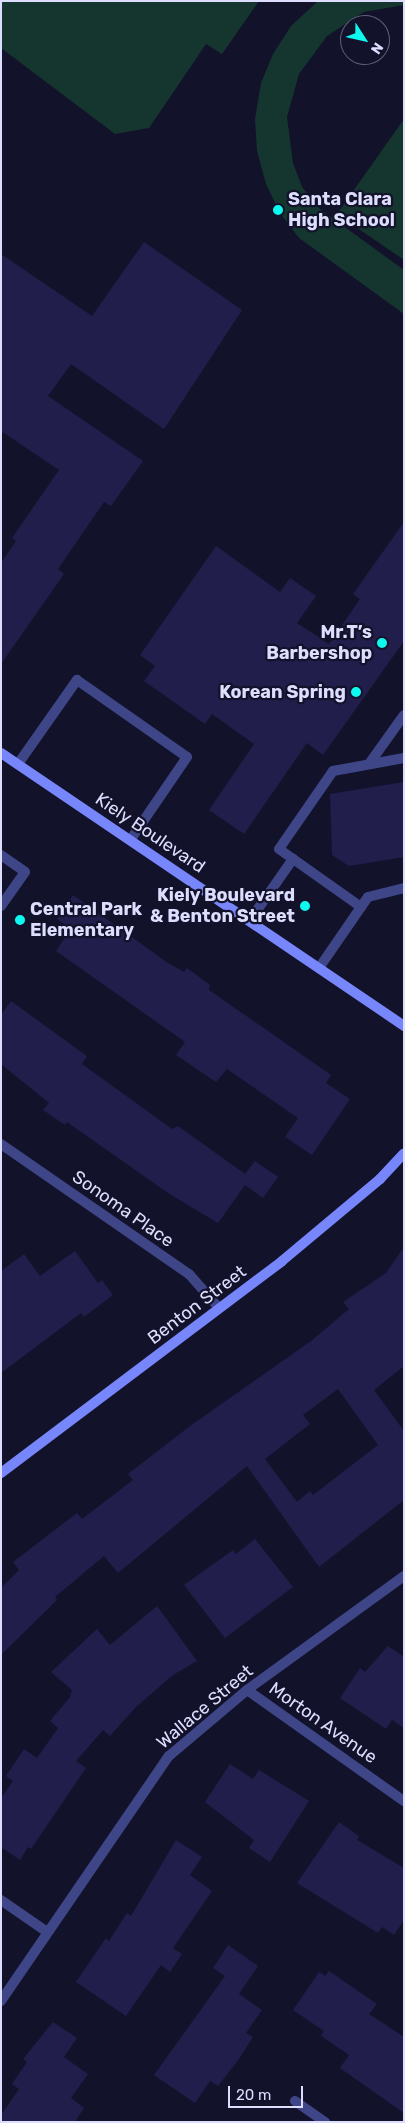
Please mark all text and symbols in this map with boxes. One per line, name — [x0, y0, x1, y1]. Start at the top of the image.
north arrow — [340, 15, 390, 65]
text: N — [367, 39, 387, 57]
place label: Santa Clara High School — [288, 189, 395, 232]
marker: Santa Clara High School — [272, 204, 284, 216]
place label: Mr.T’s Barbershop — [266, 622, 372, 664]
marker: Mr.T’s Barbershop — [376, 637, 388, 649]
place label: Korean Spring — [219, 681, 346, 703]
marker: Korean Spring — [350, 686, 362, 698]
street label: Kiely Boulevard — [91, 788, 209, 878]
place label: Kiely Boulevard & Benton Street — [150, 885, 295, 928]
place label: Central Park Elementary — [30, 899, 142, 942]
marker: Kiely Boulevard & Benton Street — [299, 900, 311, 912]
marker: Central Park Elementary — [14, 914, 26, 926]
street label: Sonoma Place — [68, 1166, 178, 1252]
street label: Benton Street — [144, 1261, 250, 1349]
street label: Wallace Street — [152, 1660, 258, 1754]
street label: Morton Avenue — [265, 1678, 381, 1768]
scale bar — [230, 2076, 305, 2108]
text: 20 m — [236, 2086, 271, 2104]

